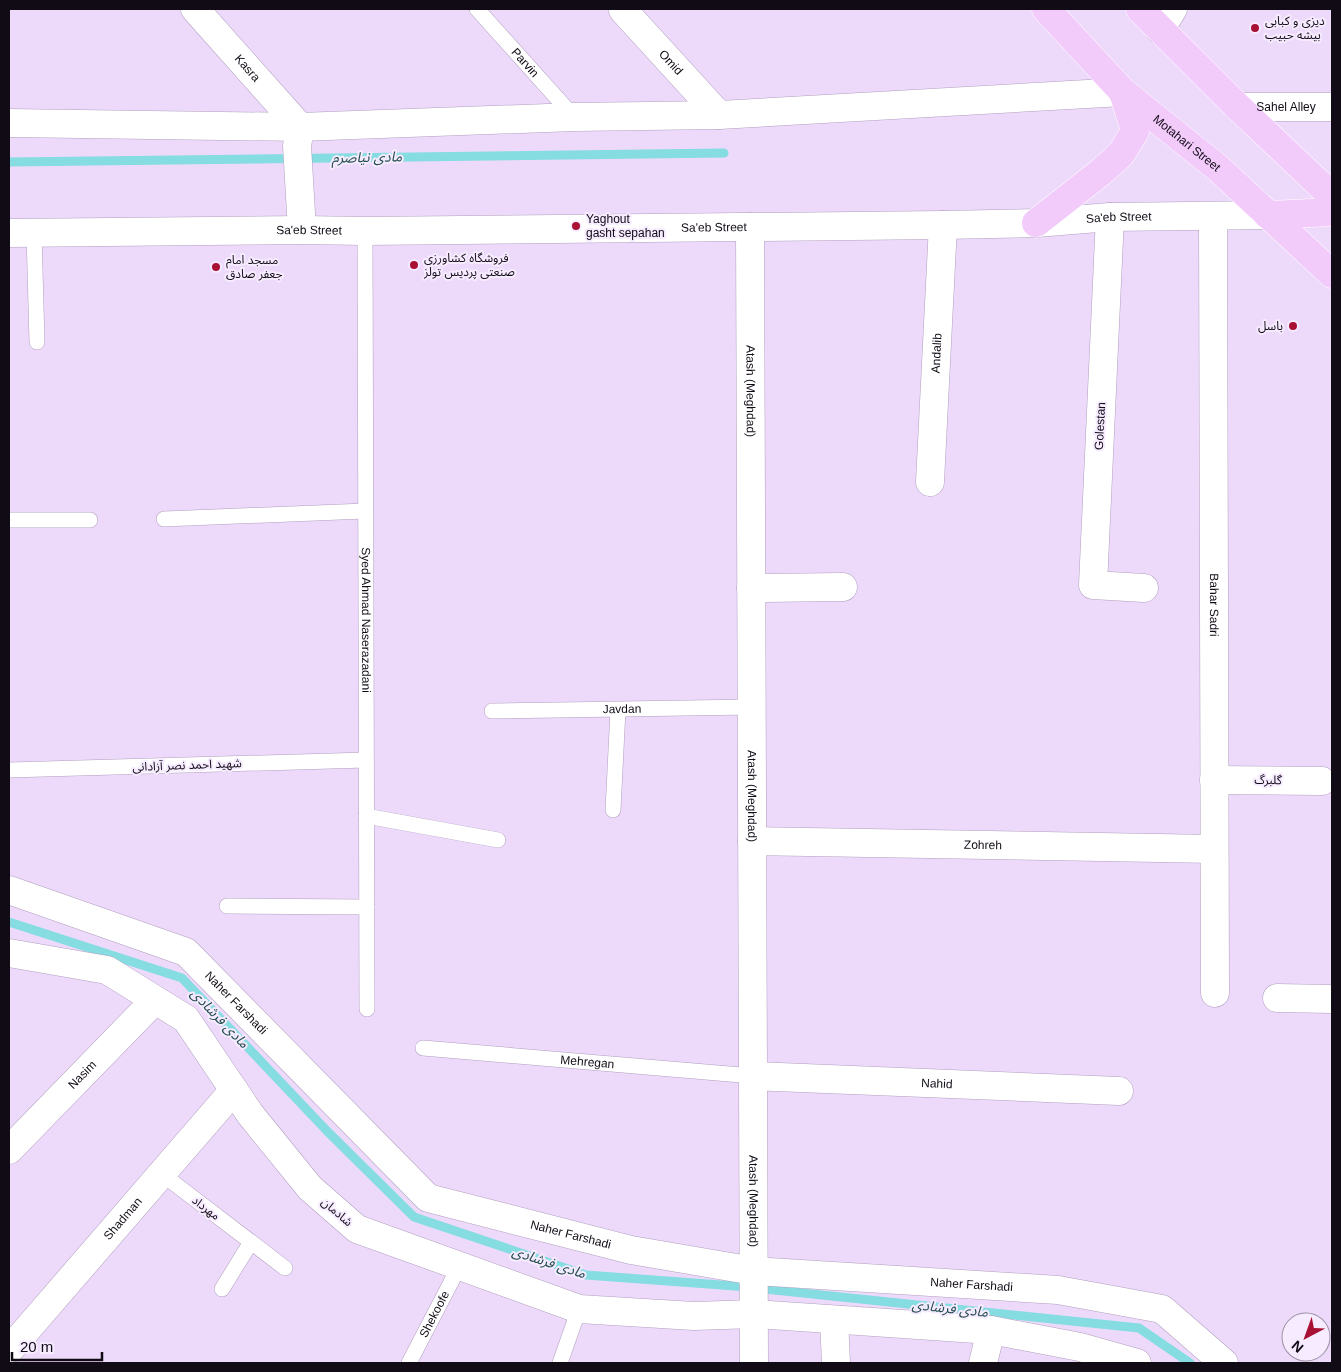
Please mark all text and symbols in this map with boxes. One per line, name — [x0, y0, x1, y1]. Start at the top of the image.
place label: دیزی و کبابی بیشه حبیب — [1265, 14, 1325, 42]
marker: دیزی و کبابی بیشه حبیب — [1249, 22, 1261, 34]
street label: Parvin — [509, 45, 542, 80]
street label: Omid — [656, 47, 686, 78]
street label: Kasra — [232, 52, 263, 85]
street label: Sahel Alley — [1256, 100, 1316, 114]
street label: Motahari Street — [1150, 112, 1224, 175]
water label: مادی نیاصرم — [331, 148, 403, 169]
street label: Sa'eb Street — [1085, 209, 1152, 226]
place label: Yaghout gasht sepahan — [586, 212, 665, 240]
marker: Yaghout gasht sepahan — [570, 220, 582, 232]
street label: Sa'eb Street — [681, 220, 748, 235]
street label: Sa'eb Street — [276, 223, 343, 238]
place label: فروشگاه کشاورزی صنعتی پردیس تولز — [423, 251, 515, 280]
place label: مسجد امام جعفر صادق — [226, 253, 283, 281]
marker: فروشگاه کشاورزی صنعتی پردیس تولز — [408, 259, 420, 271]
marker: مسجد امام جعفر صادق — [210, 261, 222, 273]
place label: باسل — [1258, 319, 1283, 333]
marker: باسل — [1287, 320, 1299, 332]
street label: Andalib — [929, 332, 945, 374]
street label: Atash (Meghdad) — [743, 345, 758, 437]
street label: Golestan — [1092, 402, 1108, 450]
street label: Syed Ahmad Naserazadani — [359, 547, 373, 693]
street label: Bahar Sadri — [1207, 573, 1221, 637]
street label: Javdan — [603, 702, 641, 716]
street label: Atash (Meghdad) — [745, 750, 759, 842]
street label: شهید احمد نصر آزادانی — [132, 756, 242, 774]
street label: گلبرگ — [1254, 773, 1283, 787]
street label: Zohreh — [964, 838, 1002, 852]
street label: Naher Farshadi — [202, 969, 270, 1037]
water label: مادی فرشادی — [187, 985, 253, 1052]
street label: Mehregan — [560, 1053, 615, 1071]
street label: Nasim — [65, 1058, 99, 1092]
street label: Nahid — [921, 1076, 953, 1091]
street label: Atash (Meghdad) — [746, 1155, 761, 1247]
street label: مهرداد — [189, 1193, 223, 1223]
street label: Shadman — [101, 1195, 145, 1243]
street label: شادمان — [319, 1195, 355, 1229]
street label: Naher Farshadi — [529, 1218, 613, 1252]
water label: مادی فرشادی — [510, 1243, 588, 1283]
street label: Naher Farshadi — [930, 1275, 1013, 1294]
street label: Shekoofe — [416, 1288, 452, 1340]
water label: مادی فرشادی — [911, 1296, 989, 1321]
north arrow — [1281, 1312, 1331, 1362]
scale bar — [12, 1330, 102, 1362]
text: N — [1288, 1337, 1307, 1356]
text: 20 m — [20, 1338, 53, 1355]

